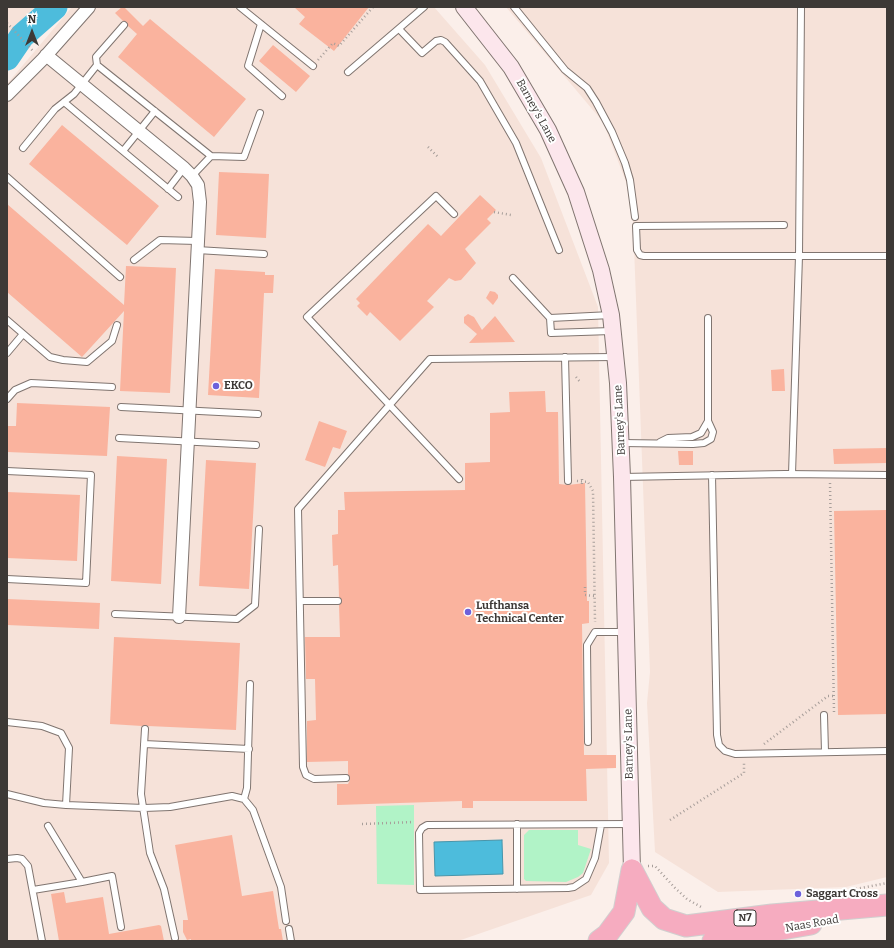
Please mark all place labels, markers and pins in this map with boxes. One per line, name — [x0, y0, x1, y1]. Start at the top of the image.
place label: EKCO — [224, 379, 253, 393]
marker: EKCO — [211, 381, 221, 391]
place label: Lufthansa Technical Center — [476, 599, 564, 625]
marker: Lufthansa Technical Center — [463, 607, 473, 617]
place label: Saggart Cross — [806, 887, 878, 901]
marker: Saggart Cross — [793, 889, 803, 899]

